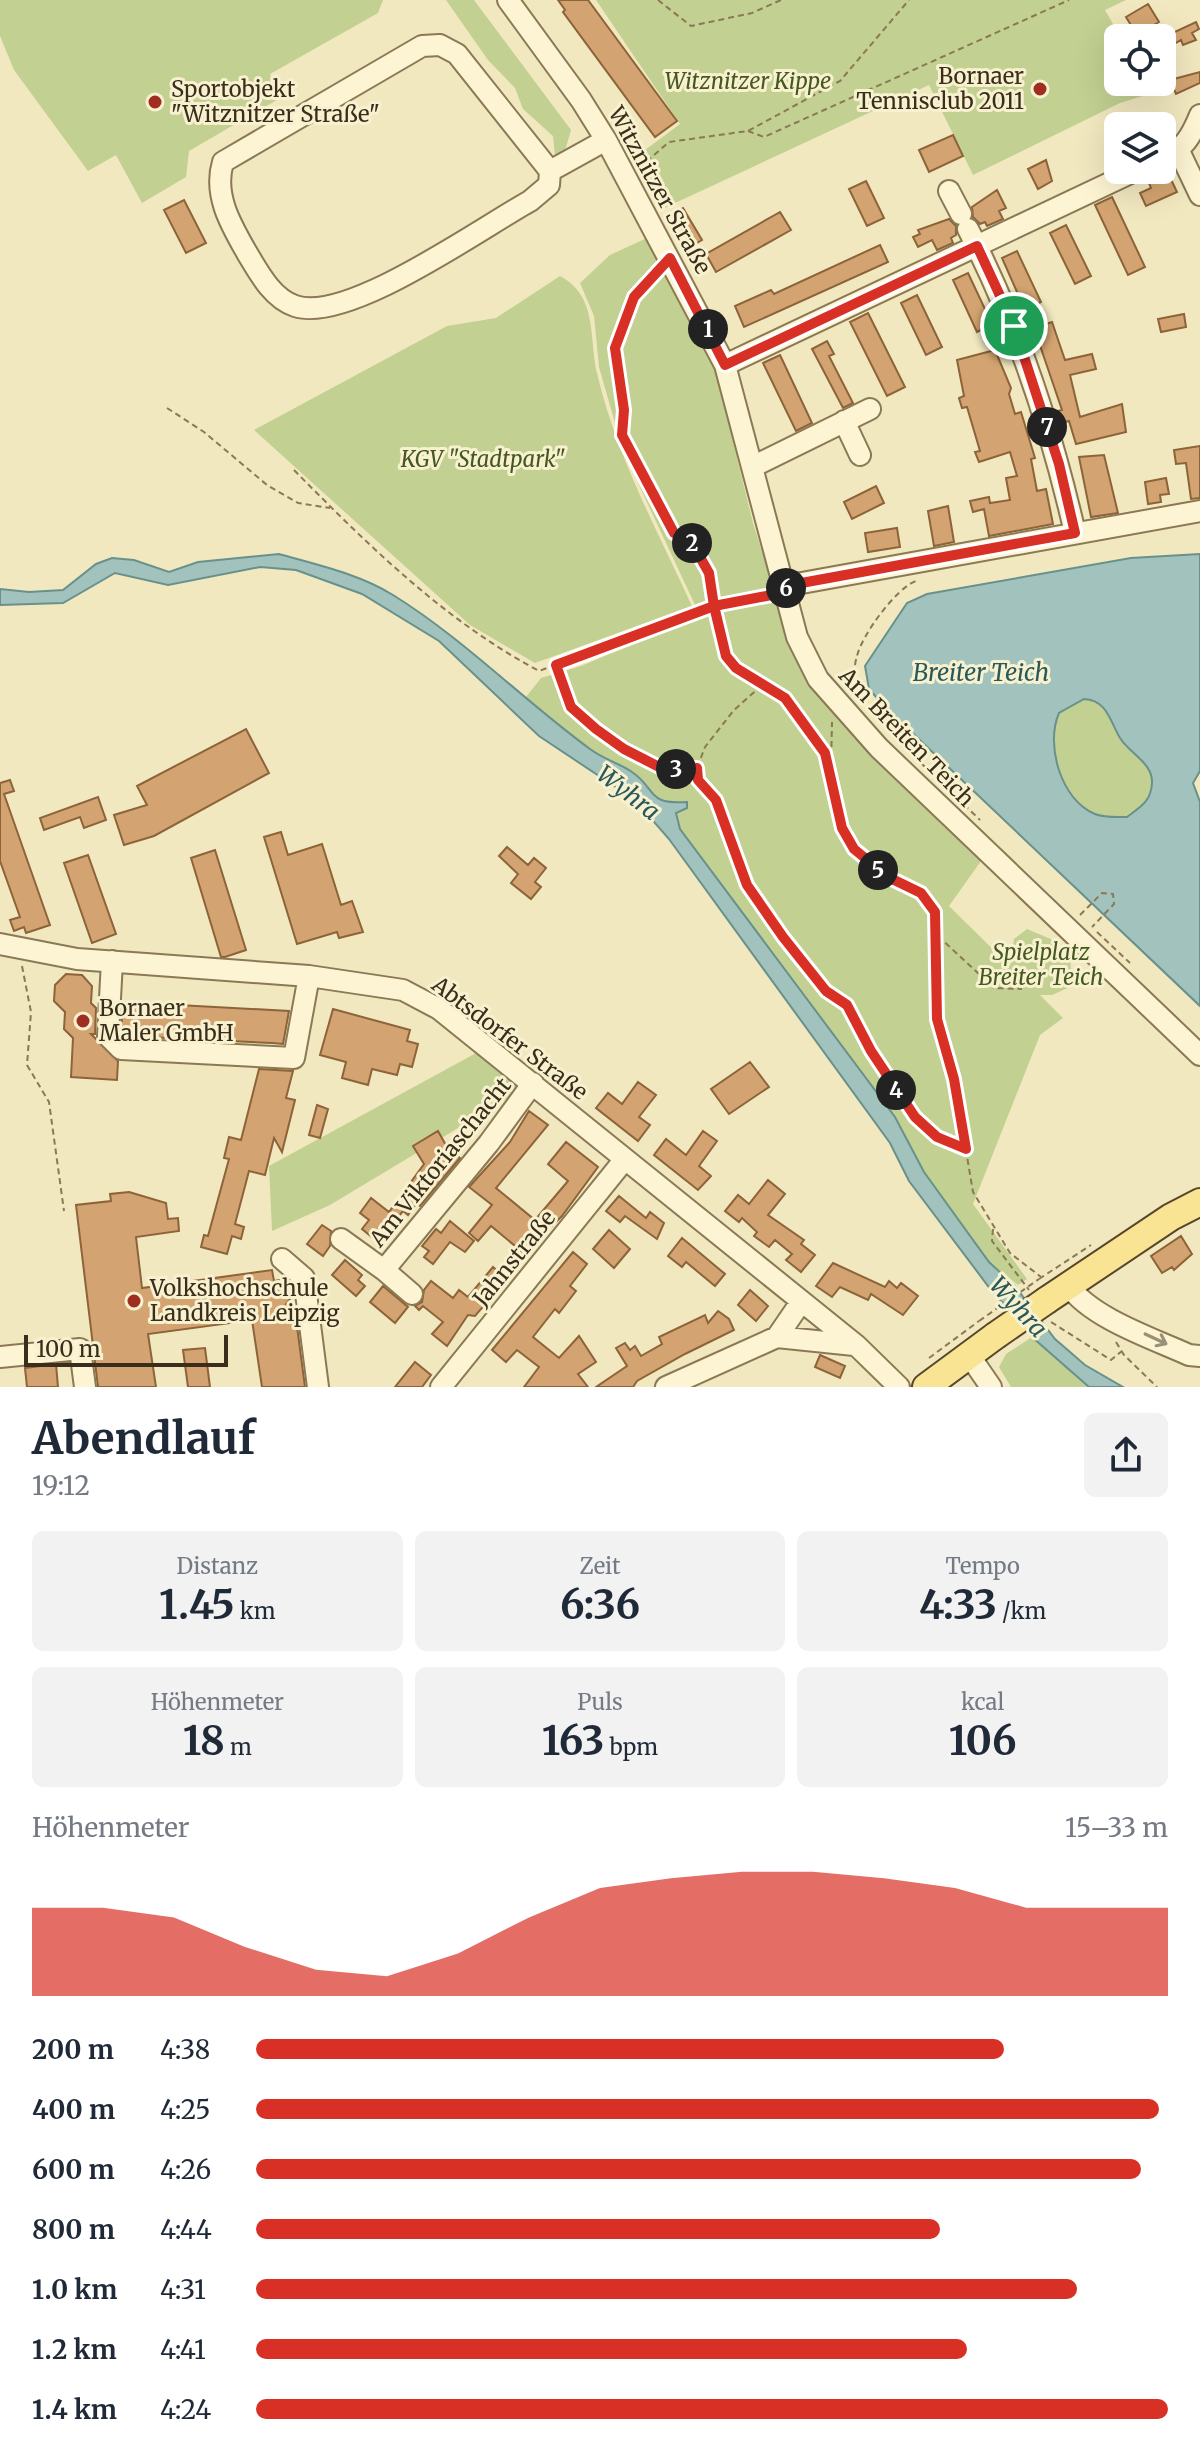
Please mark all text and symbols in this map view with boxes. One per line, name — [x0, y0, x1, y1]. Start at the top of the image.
map controls — [1104, 24, 1176, 184]
button: locate — [1104, 24, 1176, 96]
place label: Bornaer Tennisclub 2011 — [856, 62, 1024, 115]
park label: Witznitzer Kippe — [665, 67, 831, 95]
place label: Sportobjekt "Witznitzer Straße" — [171, 75, 380, 128]
marker: Bornaer Tennisclub 2011 — [1031, 80, 1049, 98]
marker: Sportobjekt "Witznitzer Straße" — [146, 93, 164, 111]
street label: Witznitzer Straße — [602, 101, 718, 279]
button: layers — [1104, 112, 1176, 184]
pin — [980, 292, 1048, 360]
icon: arrive — [992, 304, 1036, 348]
pin: 1 — [688, 309, 728, 349]
text: 1 — [703, 315, 713, 343]
pin: 7 — [1027, 407, 1067, 447]
text: 7 — [1040, 413, 1054, 441]
park label: KGV "Stadtpark" — [400, 445, 565, 473]
pin: 2 — [672, 523, 712, 563]
text: 2 — [686, 529, 698, 557]
pin: 6 — [766, 568, 806, 608]
text: 6 — [779, 574, 793, 602]
water label: Breiter Teich — [913, 657, 1049, 688]
street label: Am Breiten Teich — [833, 661, 981, 813]
pin: 3 — [656, 749, 696, 789]
text: 3 — [670, 755, 682, 783]
water label: Wyhra — [590, 758, 666, 827]
pin: 5 — [858, 850, 898, 890]
text: 5 — [872, 856, 884, 884]
park label: Spielplatz Breiter Teich — [978, 938, 1104, 991]
street label: Abtsdorfer Straße — [426, 970, 593, 1106]
place label: Bornaer Maler GmbH — [99, 994, 234, 1047]
marker: Bornaer Maler GmbH — [74, 1012, 92, 1030]
pin: 4 — [876, 1070, 916, 1110]
street label: Am Viktoriaschacht — [363, 1071, 517, 1253]
text: 4 — [889, 1076, 903, 1104]
street label: Jahnstraße — [466, 1204, 561, 1312]
water label: Wyhra — [983, 1270, 1054, 1344]
place label: Volkshochschule Landkreis Leipzig — [149, 1274, 339, 1327]
marker: Volkshochschule Landkreis Leipzig — [125, 1292, 143, 1310]
scale bar — [24, 1331, 228, 1367]
one-way arrow — [1143, 1333, 1167, 1348]
text: 100 m — [36, 1335, 101, 1363]
text: Abendlauf — [32, 1411, 255, 1466]
button: share — [1084, 1413, 1168, 1497]
text: 19:12 — [32, 1469, 90, 1502]
text: Distanz — [177, 1552, 258, 1580]
text: Zeit — [579, 1552, 621, 1580]
text: Tempo — [945, 1552, 1020, 1580]
text: 1.45 — [159, 1580, 235, 1630]
text: 6:36 — [560, 1580, 640, 1630]
text: 4:33 — [919, 1580, 997, 1630]
text: km — [235, 1597, 276, 1625]
text: /km — [997, 1597, 1046, 1625]
text: Höhenmeter — [151, 1688, 284, 1716]
text: Puls — [577, 1688, 623, 1716]
text: kcal — [961, 1688, 1004, 1716]
text: 18 — [183, 1716, 225, 1766]
text: 163 — [542, 1716, 604, 1766]
text: 106 — [949, 1716, 1017, 1766]
text: m — [225, 1733, 252, 1761]
text: bpm — [604, 1733, 658, 1761]
text: Höhenmeter — [32, 1811, 190, 1844]
text: 15–33 m — [1065, 1811, 1168, 1844]
text: 200 m — [32, 2033, 114, 2066]
text: 4:38 — [160, 2033, 210, 2066]
text: 400 m — [32, 2093, 115, 2126]
text: 4:25 — [160, 2093, 210, 2126]
text: 600 m — [32, 2153, 115, 2186]
text: 4:26 — [160, 2153, 211, 2186]
text: 800 m — [32, 2213, 115, 2246]
text: 4:44 — [160, 2213, 212, 2246]
text: 1.0 km — [32, 2273, 117, 2306]
text: 4:31 — [160, 2273, 206, 2306]
text: 1.2 km — [32, 2333, 117, 2366]
text: 4:41 — [160, 2333, 206, 2366]
text: 1.4 km — [32, 2393, 117, 2426]
text: 4:24 — [160, 2393, 211, 2426]

